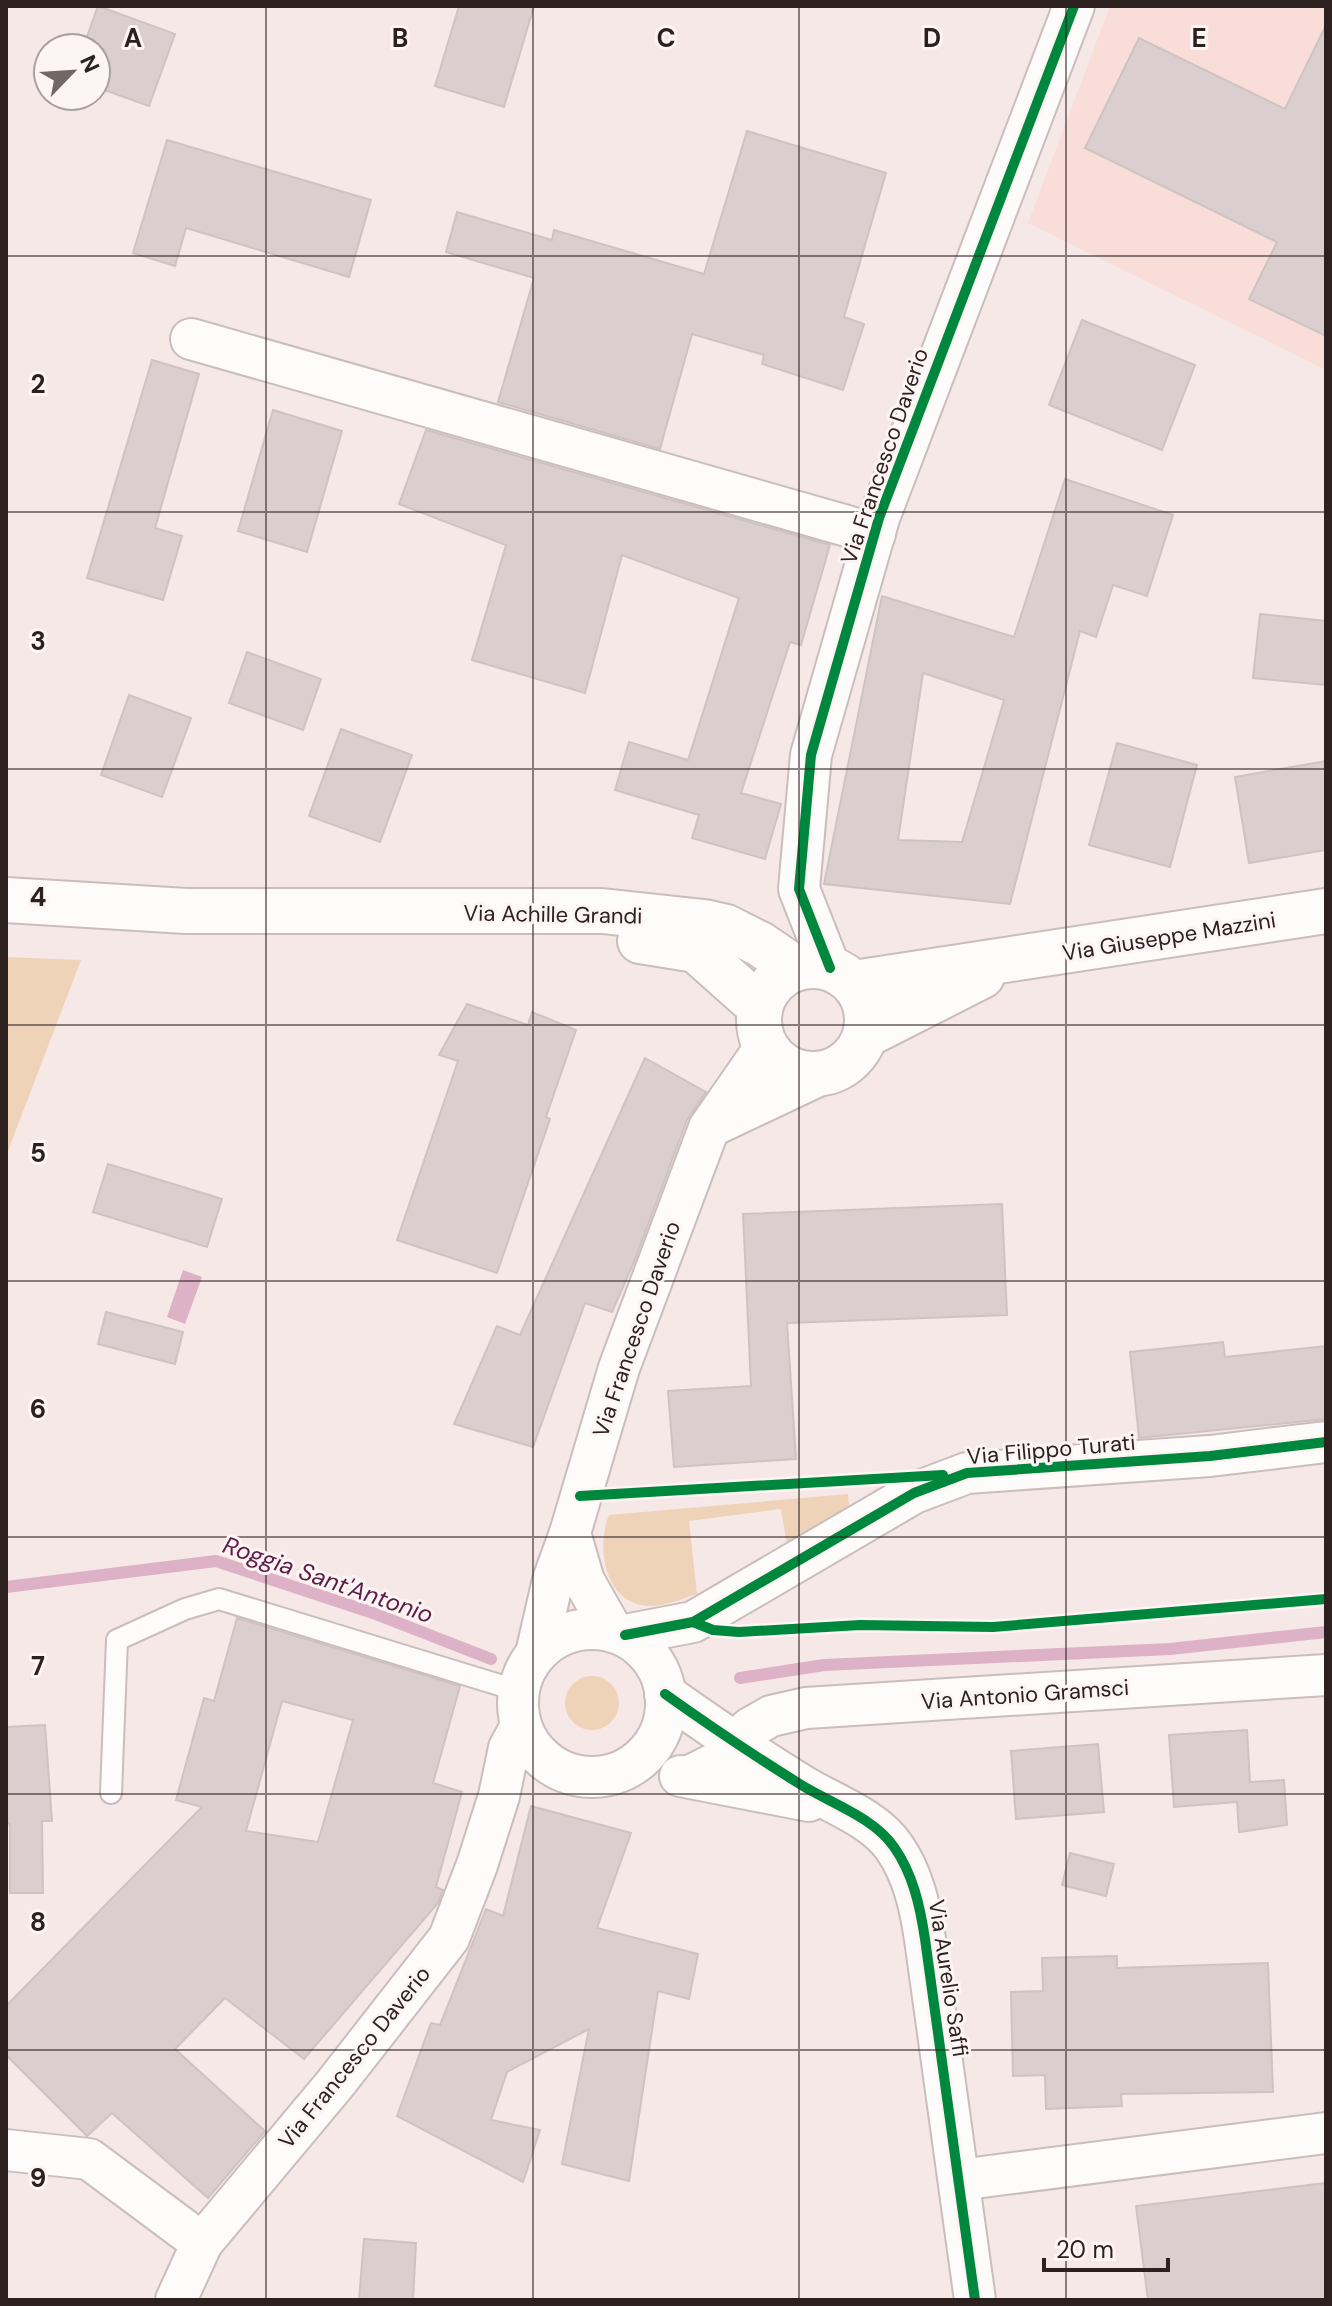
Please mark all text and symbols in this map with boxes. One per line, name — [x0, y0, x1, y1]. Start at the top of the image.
text: A — [124, 21, 142, 55]
text: B — [392, 21, 408, 55]
text: C — [656, 21, 676, 55]
text: D — [923, 21, 941, 55]
text: E — [1191, 21, 1207, 55]
north arrow — [32, 32, 112, 112]
text: N — [73, 50, 106, 77]
street label: Via Francesco Daverio — [834, 344, 935, 568]
text: 2 — [30, 367, 46, 401]
text: 3 — [30, 624, 46, 658]
text: 4 — [30, 880, 46, 914]
street label: Via Achille Grandi — [463, 898, 643, 931]
street label: Via Giuseppe Mazzini — [1060, 905, 1278, 968]
text: 5 — [30, 1136, 46, 1170]
street label: Via Francesco Daverio — [586, 1217, 687, 1441]
text: 6 — [30, 1392, 46, 1426]
street label: Via Filippo Turati — [966, 1428, 1137, 1471]
water label: Roggia Sant'Antonio — [219, 1529, 437, 1630]
text: 7 — [31, 1649, 45, 1683]
street label: Via Antonio Gramsci — [920, 1673, 1130, 1716]
street label: Via Aurelio Saffi — [922, 1897, 975, 2059]
text: 8 — [30, 1905, 46, 1939]
street label: Via Francesco Daverio — [272, 1960, 437, 2155]
text: 9 — [30, 2161, 46, 2195]
scale bar — [1044, 2222, 1168, 2272]
text: 20 m — [1056, 2234, 1114, 2265]

